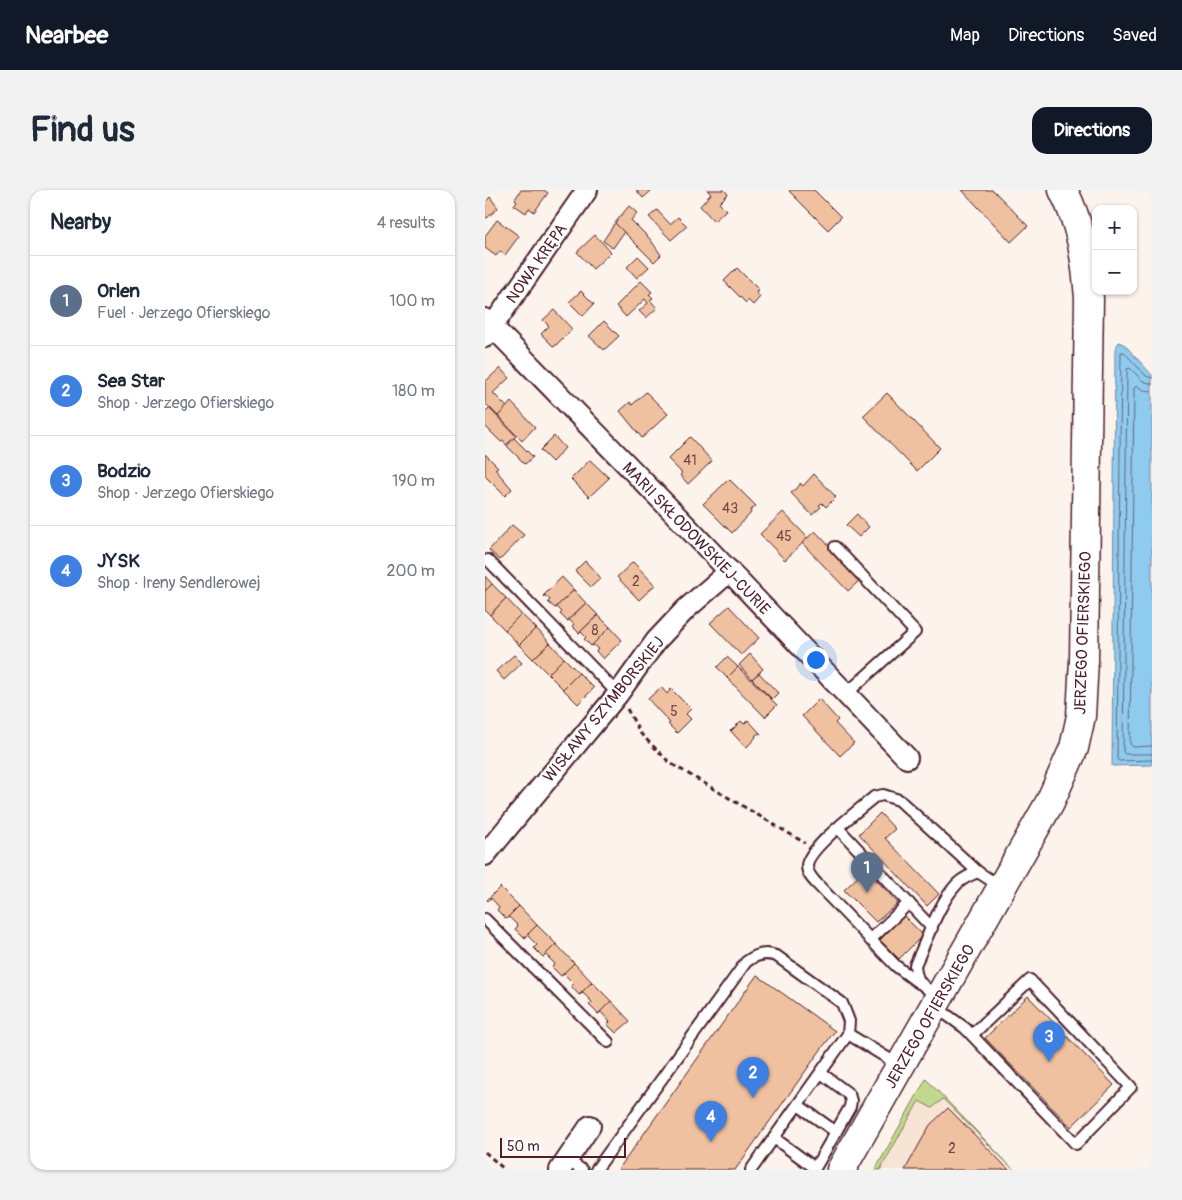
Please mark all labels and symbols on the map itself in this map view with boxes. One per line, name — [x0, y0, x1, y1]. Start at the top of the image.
street label: NOWA KRĘPA — [502, 220, 572, 307]
house number: 41 — [683, 452, 697, 469]
street label: MARII SKŁODOWSKIEJ-CURIE — [618, 458, 775, 619]
house number: 43 — [722, 500, 738, 517]
house number: 45 — [776, 528, 792, 545]
street label: JERZEGO OFIERSKIEGO — [1070, 551, 1096, 715]
house number: 2 — [632, 573, 640, 590]
house number: 8 — [591, 622, 599, 639]
street label: WISŁAWY SZYMBORSKIEJ — [539, 633, 669, 786]
your location — [803, 647, 829, 673]
house number: 5 — [670, 703, 678, 720]
pin: 1 — [851, 852, 883, 893]
street label: JERZEGO OFIERSKIEGO — [880, 941, 979, 1092]
pin: 3 — [1033, 1021, 1065, 1062]
pin: 2 — [737, 1057, 769, 1098]
pin: 4 — [695, 1101, 727, 1142]
scale bar — [500, 1135, 626, 1158]
house number: 2 — [948, 1140, 956, 1157]

